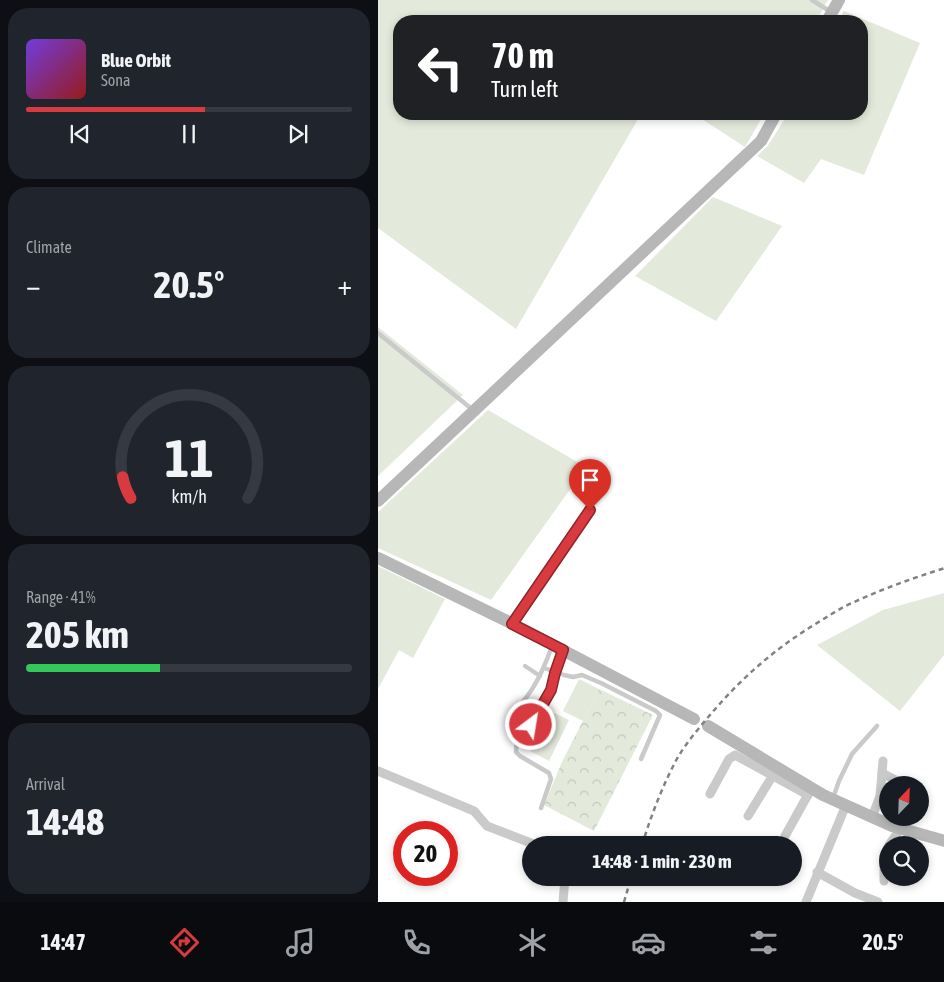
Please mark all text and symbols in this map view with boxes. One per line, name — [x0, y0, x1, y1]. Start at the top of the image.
icon: left — [408, 35, 473, 100]
text: 70 m — [491, 35, 554, 75]
text: Blue Orbit — [101, 49, 171, 71]
text: Sona — [101, 71, 130, 89]
text: Turn left — [491, 76, 558, 102]
icon: previous — [66, 120, 94, 148]
icon: pause — [175, 120, 203, 148]
icon: next — [284, 120, 312, 148]
text: Climate — [26, 238, 72, 256]
text: 20.5° — [154, 263, 224, 306]
text: − — [26, 269, 41, 301]
text: + — [337, 269, 352, 301]
text: 11 — [165, 428, 213, 488]
pin — [569, 459, 611, 510]
icon: arrive — [576, 466, 604, 494]
text: km/h — [171, 486, 207, 507]
text: Range · 41% — [26, 588, 96, 606]
text: 205 km — [26, 613, 129, 656]
position arrow — [504, 698, 556, 750]
text: Arrival — [26, 775, 65, 793]
north arrow — [879, 776, 929, 826]
map controls — [879, 776, 929, 886]
text: 14:48 — [26, 800, 104, 843]
speed limit sign: 20 — [393, 821, 458, 886]
button: search — [879, 836, 929, 886]
text: 14:48 · 1 min · 230 m — [592, 850, 732, 872]
icon: directions — [167, 925, 202, 960]
icon: music — [283, 925, 318, 960]
icon: phone — [399, 925, 434, 960]
icon: climate — [515, 925, 550, 960]
icon: car — [631, 925, 666, 960]
icon: filters — [746, 925, 781, 960]
text: 14:47 — [40, 929, 86, 955]
text: 20.5° — [862, 929, 903, 955]

